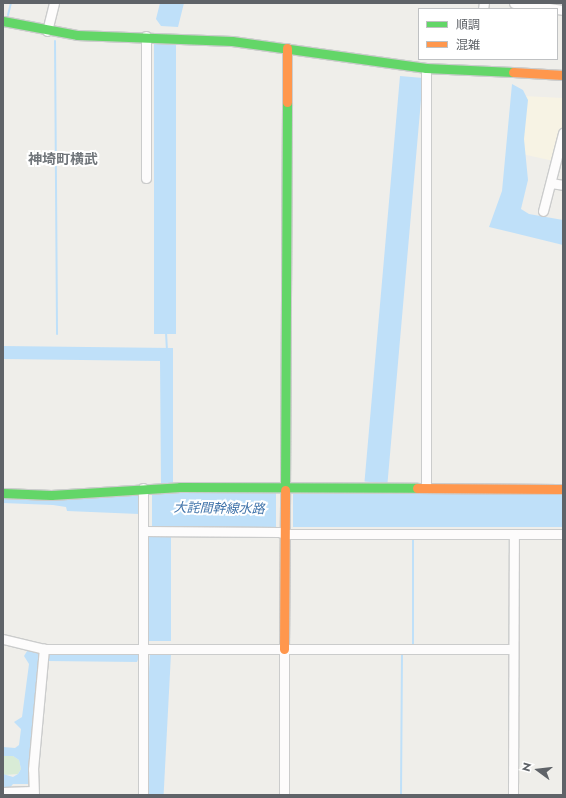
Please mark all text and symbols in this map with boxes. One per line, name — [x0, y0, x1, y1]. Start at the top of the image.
legend — [418, 8, 558, 60]
text: 順調 — [456, 16, 480, 34]
text: 混雑 — [456, 36, 480, 54]
district label: 神埼町横武 — [28, 151, 98, 167]
water label: 大詫間幹線水路 — [173, 500, 265, 518]
north arrow — [518, 750, 558, 790]
text: N — [518, 761, 535, 773]

